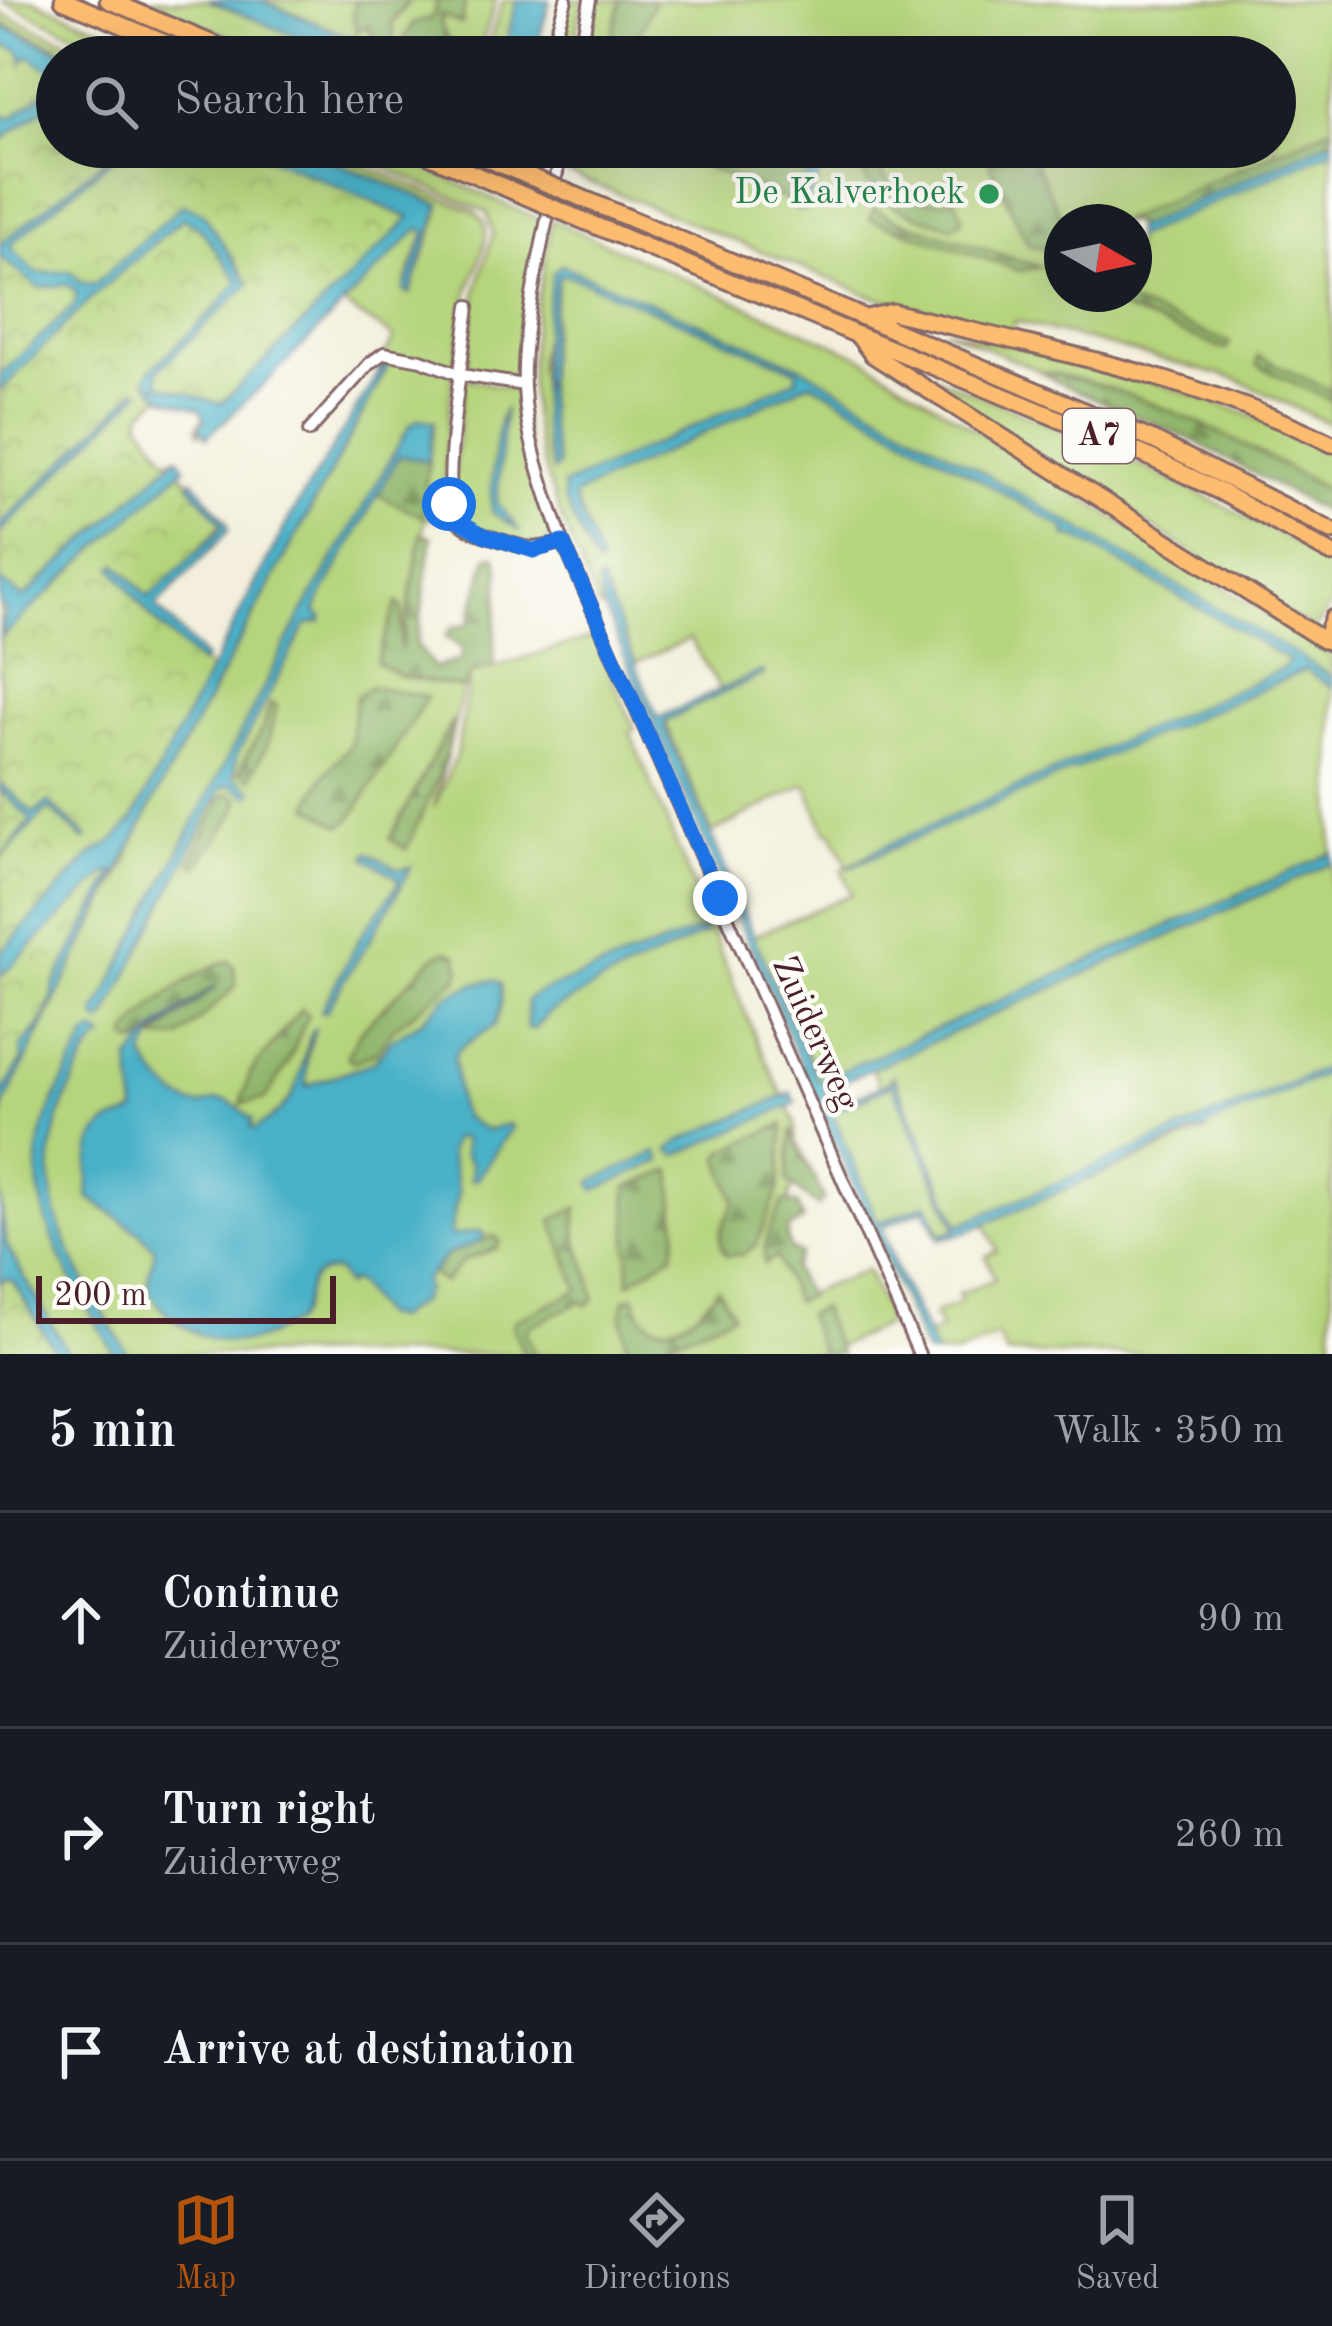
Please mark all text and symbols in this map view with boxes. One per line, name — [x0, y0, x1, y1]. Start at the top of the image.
search box — [36, 36, 1296, 168]
icon: search — [78, 69, 144, 135]
text: Search here — [174, 79, 404, 124]
place label: De Kalverhoek — [734, 176, 965, 212]
marker: De Kalverhoek — [976, 181, 1002, 207]
north arrow — [1044, 204, 1152, 312]
road number: A7 — [1063, 409, 1135, 463]
route start — [422, 477, 476, 531]
route end — [693, 871, 747, 925]
street label: Zuiderweg — [764, 951, 864, 1117]
scale bar — [36, 1270, 336, 1323]
text: 200 m — [54, 1280, 147, 1313]
text: 5 min — [48, 1407, 176, 1458]
text: Walk · 350 m — [1053, 1412, 1284, 1451]
text: Continue — [162, 1573, 340, 1618]
icon: ahead — [48, 1587, 114, 1653]
text: 90 m — [1197, 1600, 1284, 1639]
text: Zuiderweg — [162, 1628, 340, 1667]
text: Turn right — [162, 1789, 375, 1834]
icon: right — [48, 1803, 114, 1869]
text: 260 m — [1174, 1816, 1284, 1855]
text: Zuiderweg — [162, 1844, 340, 1883]
icon: arrive — [48, 2019, 114, 2085]
text: Arrive at destination — [162, 2029, 575, 2074]
tab: Map — [173, 2187, 239, 2300]
tab: Directions — [584, 2187, 730, 2300]
tab: Saved — [1075, 2187, 1159, 2300]

